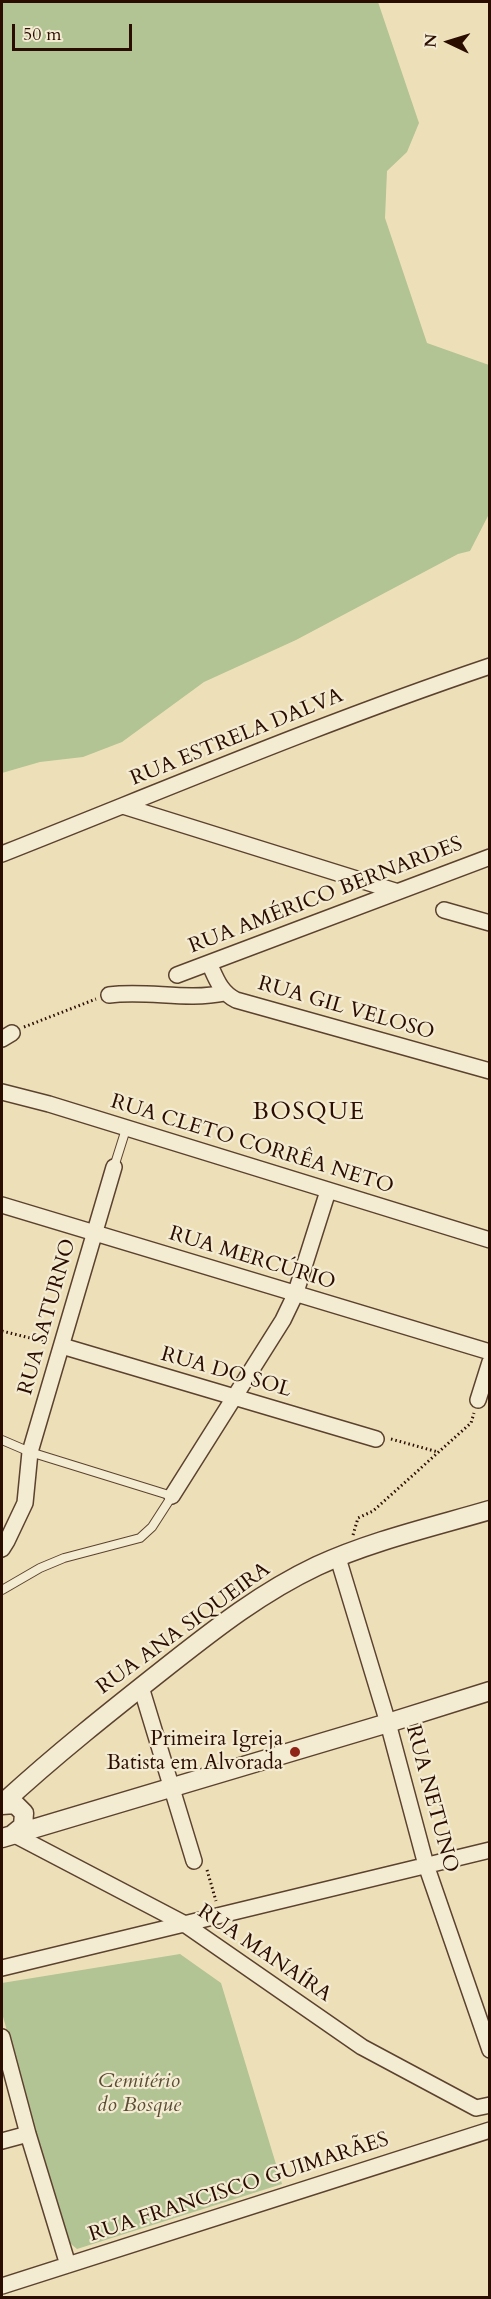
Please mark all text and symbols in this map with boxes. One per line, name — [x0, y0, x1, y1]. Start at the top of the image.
scale bar — [15, 12, 135, 50]
north arrow — [419, 12, 479, 72]
text: 50 m — [23, 22, 62, 47]
text: N — [420, 33, 443, 48]
street label: RUA ESTRELA DALVA — [127, 684, 347, 792]
street label: RUA AMÉRICO BERNARDES — [186, 832, 466, 960]
street label: RUA GIL VELOSO — [255, 972, 437, 1046]
street label: RUA CLETO CORRÊA NETO — [108, 1090, 396, 1200]
district label: BOSQUE — [252, 1099, 366, 1127]
street label: RUA MERCÚRIO — [166, 1222, 338, 1296]
street label: RUA SATURNO — [14, 1236, 82, 1398]
street label: RUA DO SOL — [158, 1342, 294, 1404]
street label: RUA ANA SIQUEIRA — [92, 1558, 276, 1700]
street label: RUA NETUNO — [399, 1722, 463, 1876]
place label: Primeira Igreja Batista em Alvorada — [107, 1727, 283, 1777]
marker: Primeira Igreja Batista em Alvorada — [288, 1745, 302, 1759]
street label: RUA MANAÍRA — [192, 1900, 336, 2008]
park label: Cemitério do Bosque — [97, 2069, 181, 2119]
street label: RUA FRANCISCO GUIMARÃES — [86, 2128, 392, 2248]

